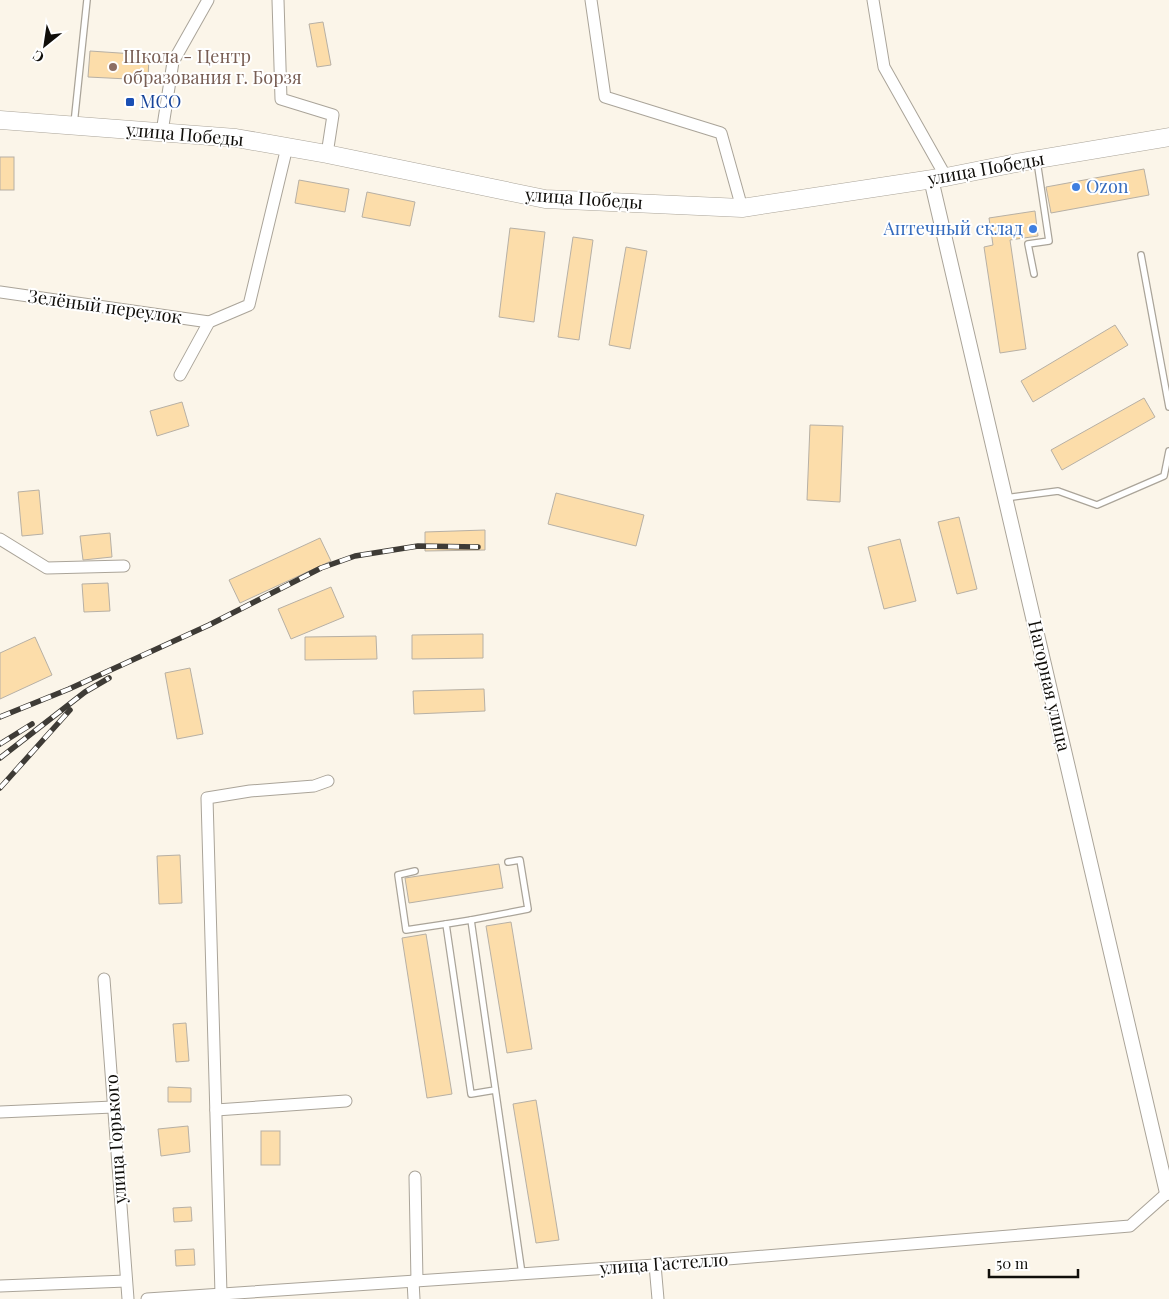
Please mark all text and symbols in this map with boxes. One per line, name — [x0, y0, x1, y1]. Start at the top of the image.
north arrow — [20, 20, 70, 70]
place label: Школа - Центр образования г. Борзя — [123, 44, 302, 89]
text: С — [29, 46, 47, 67]
marker: Школа - Центр образования г. Борзя — [107, 61, 119, 73]
place label: МСО — [140, 89, 181, 113]
marker: МСО — [124, 96, 136, 108]
street label: улица Победы — [124, 117, 245, 151]
street label: улица Победы — [925, 146, 1046, 190]
place label: Ozon — [1086, 174, 1129, 198]
marker: Ozon — [1070, 181, 1082, 193]
street label: улица Победы — [523, 182, 644, 214]
place label: Аптечный склад — [883, 216, 1024, 240]
marker: Аптечный склад — [1027, 223, 1039, 235]
street label: Зелёный переулок — [27, 283, 184, 329]
street label: Нагорная улица — [1023, 618, 1077, 754]
street label: улица Горького — [99, 1073, 132, 1206]
scale bar — [989, 1246, 1078, 1278]
street label: улица Гастелло — [598, 1247, 729, 1280]
text: 50 m — [996, 1253, 1029, 1273]

